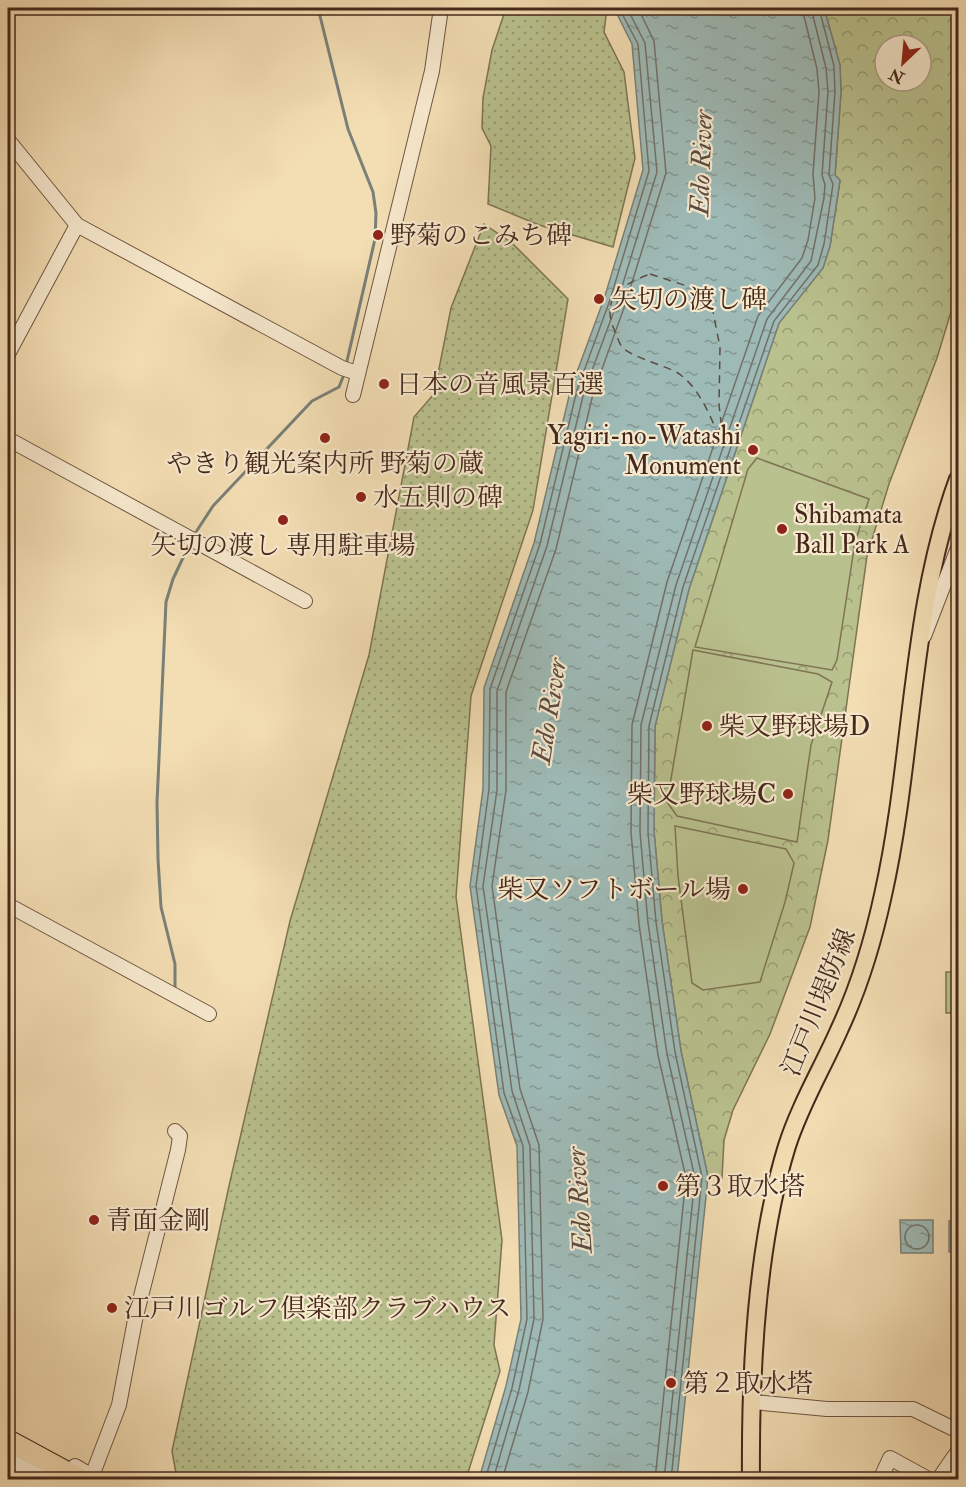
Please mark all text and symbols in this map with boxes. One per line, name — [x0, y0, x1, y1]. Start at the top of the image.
north arrow — [873, 33, 933, 93]
text: N — [885, 63, 909, 88]
water label: Edo River — [683, 108, 720, 219]
place label: 野菊のこみち碑 — [390, 220, 572, 252]
marker: 野菊のこみち碑 — [371, 228, 385, 242]
place label: 矢切の渡し碑 — [611, 284, 767, 316]
marker: 矢切の渡し碑 — [592, 292, 606, 306]
place label: 日本の音風景百選 — [396, 369, 604, 401]
marker: 日本の音風景百選 — [377, 377, 391, 391]
place label: Yagiri-no-Watashi Monument — [547, 420, 741, 482]
marker: やきり観光案内所 野菊の蔵 — [318, 431, 332, 445]
marker: Yagiri-no-Watashi Monument — [746, 443, 760, 457]
place label: やきり観光案内所 野菊の蔵 — [166, 448, 484, 480]
place label: 水五則の碑 — [373, 482, 503, 514]
marker: 水五則の碑 — [354, 490, 368, 504]
place label: Shibamata Ball Park A — [794, 499, 910, 561]
marker: 矢切の渡し 専用駐車場 — [276, 513, 290, 527]
marker: Shibamata Ball Park A — [775, 522, 789, 536]
place label: 矢切の渡し 専用駐車場 — [150, 530, 416, 562]
water label: Edo River — [525, 654, 574, 768]
place label: 柴又野球場D — [719, 711, 870, 743]
marker: 柴又野球場D — [700, 719, 714, 733]
place label: 柴又野球場C — [627, 779, 776, 811]
marker: 柴又野球場C — [781, 787, 795, 801]
place label: 柴又ソフトボール場 — [498, 874, 731, 906]
marker: 柴又ソフトボール場 — [736, 882, 750, 896]
street label: 江戸川堤防線 — [775, 924, 863, 1081]
water label: Edo River — [559, 1144, 600, 1256]
place label: 第３取水塔 — [675, 1171, 805, 1203]
marker: 第３取水塔 — [656, 1179, 670, 1193]
place label: 青面金剛 — [106, 1205, 210, 1237]
marker: 青面金剛 — [87, 1213, 101, 1227]
place label: 江戸川ゴルフ倶楽部クラブハウス — [124, 1293, 511, 1325]
marker: 江戸川ゴルフ倶楽部クラブハウス — [105, 1301, 119, 1315]
place label: 第２取水塔 — [683, 1368, 813, 1400]
marker: 第２取水塔 — [664, 1376, 678, 1390]

